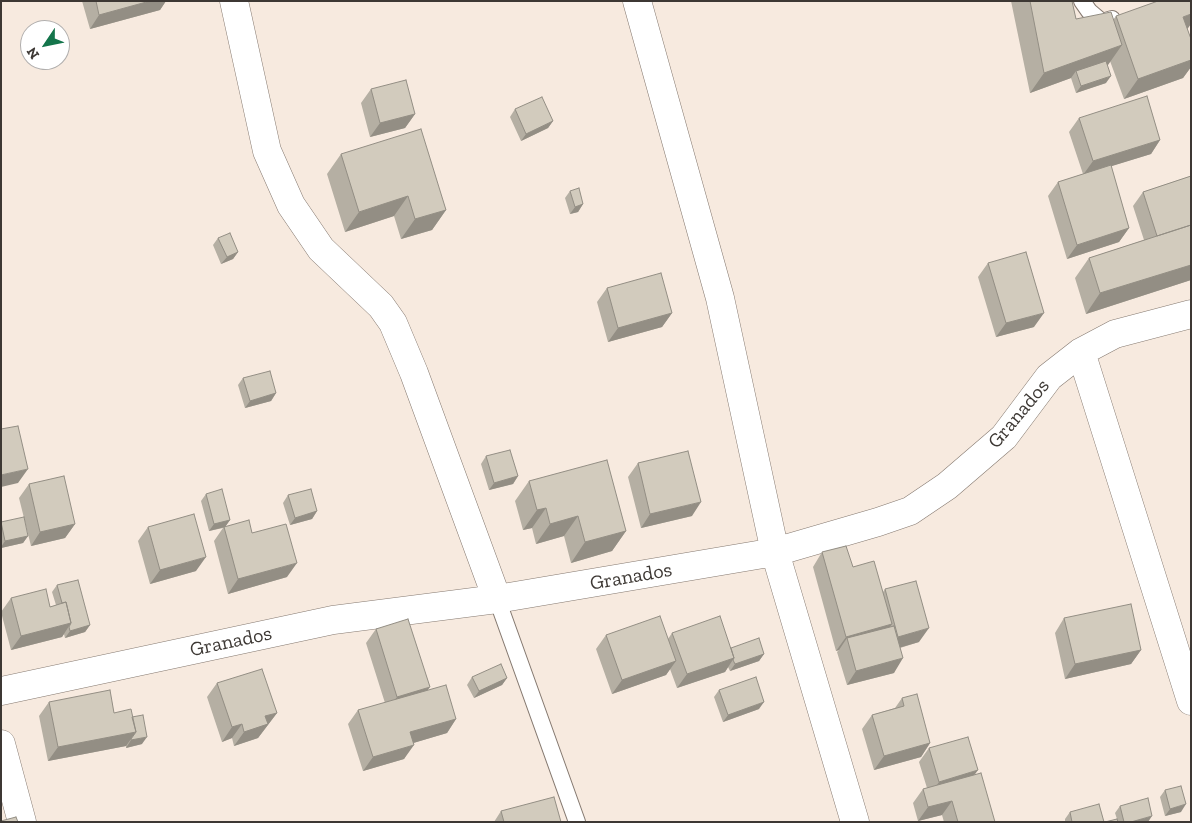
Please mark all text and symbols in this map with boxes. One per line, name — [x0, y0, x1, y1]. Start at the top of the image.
north arrow — [20, 20, 70, 70]
text: N — [23, 44, 43, 62]
street label: Granados — [983, 374, 1055, 454]
street label: Granados — [588, 558, 674, 596]
street label: Granados — [188, 622, 274, 662]

